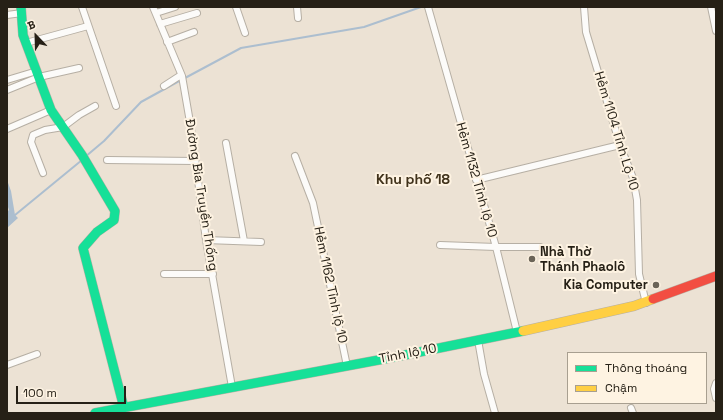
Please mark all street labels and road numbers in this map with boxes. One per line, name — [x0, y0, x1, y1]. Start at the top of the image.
street label: Hẻm 1104 Tỉnh Lộ 10 — [590, 70, 642, 192]
street label: Đường Bia Truyền Thống — [181, 118, 221, 272]
street label: Hẻm 1132 Tỉnh lộ 10 — [452, 121, 500, 239]
street label: Hẻm 1162 Tỉnh lộ 10 — [310, 225, 350, 345]
street label: Tỉnh lộ 10 — [378, 341, 438, 367]

